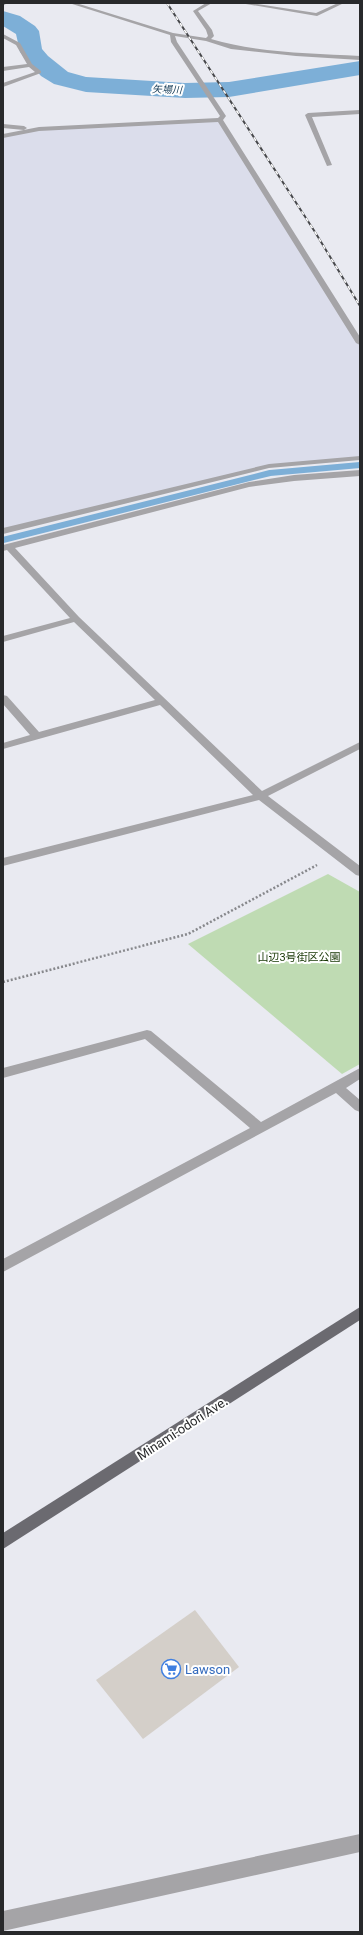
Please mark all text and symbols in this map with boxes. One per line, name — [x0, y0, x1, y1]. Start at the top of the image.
water label: 矢場川 — [152, 83, 183, 96]
park label: 山辺3号街区公園 — [257, 951, 341, 964]
street label: Minami-odori Ave. — [134, 1394, 230, 1463]
supermarket icon: Lawson — [160, 1658, 182, 1680]
place label: Lawson — [185, 1662, 230, 1677]

